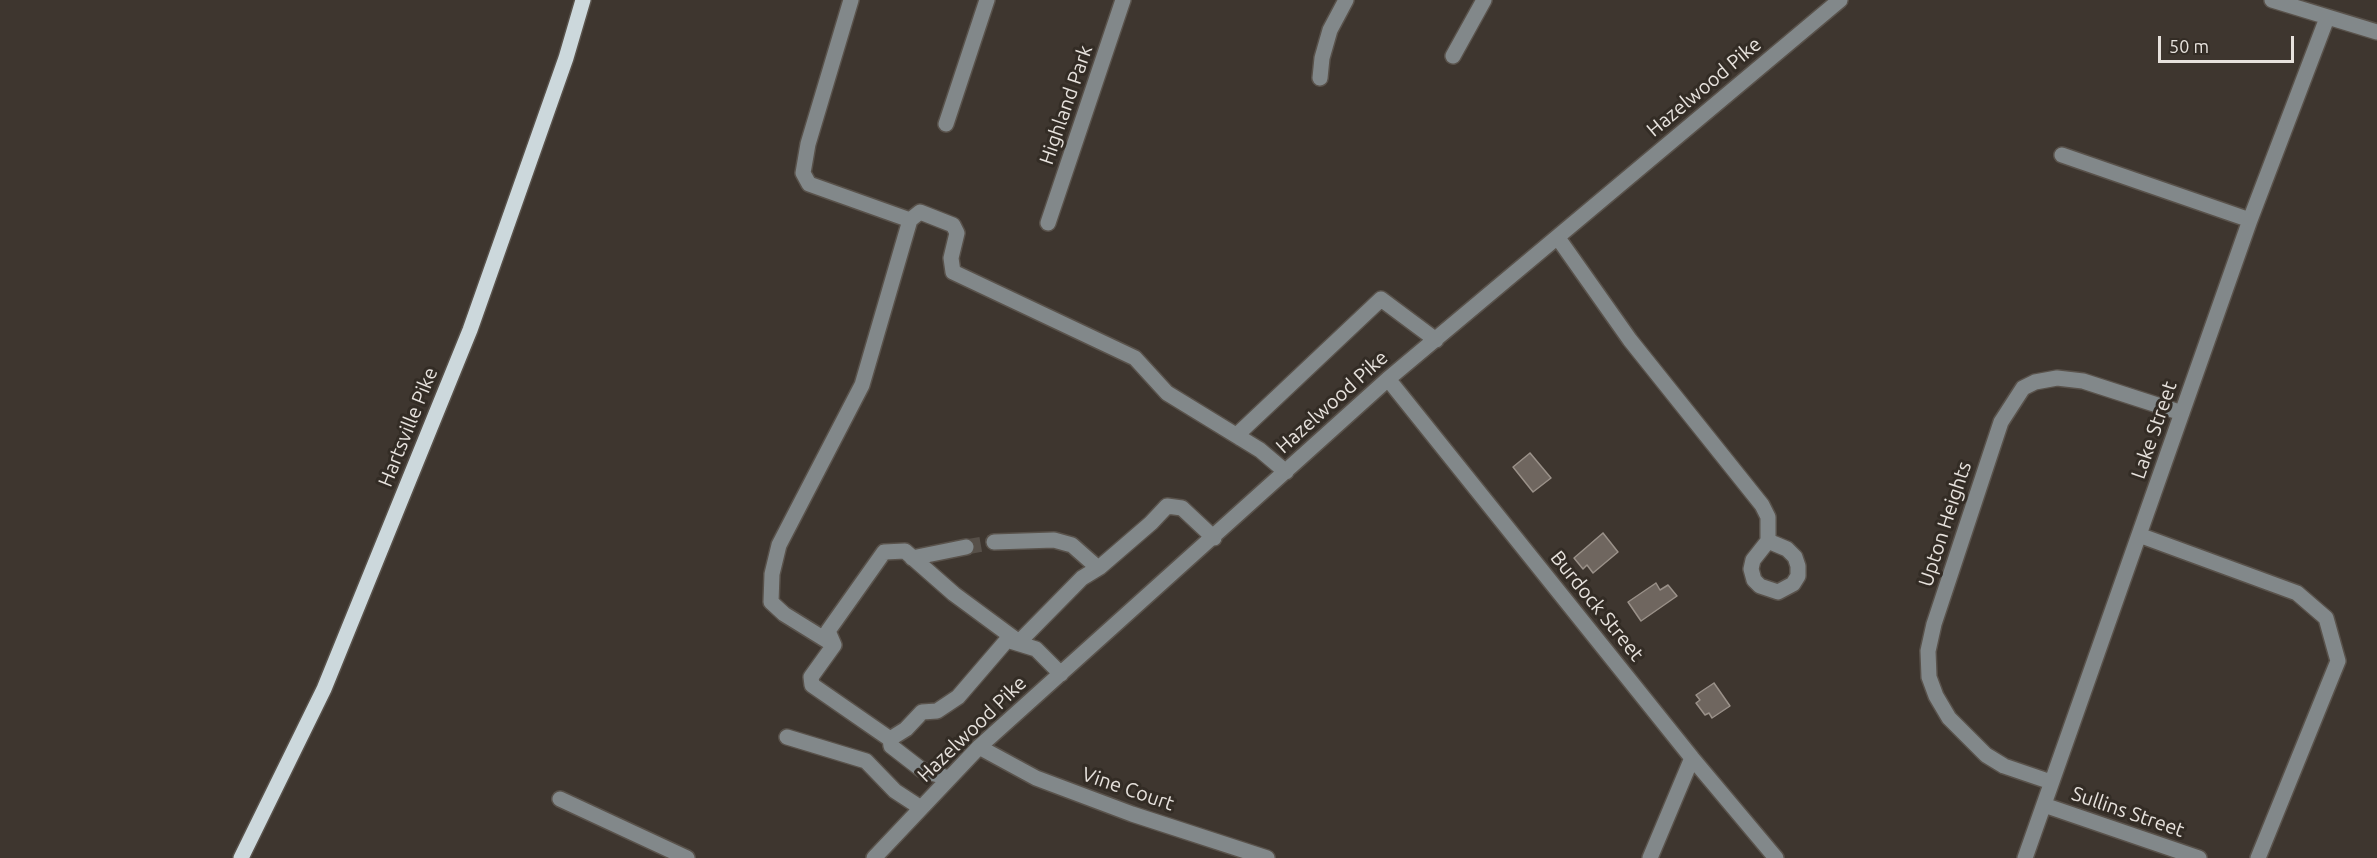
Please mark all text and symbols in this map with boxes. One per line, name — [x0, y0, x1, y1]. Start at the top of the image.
scale bar — [2161, 24, 2298, 62]
street label: Hazelwood Pike — [1642, 32, 1766, 142]
text: 50 m — [2169, 36, 2209, 56]
street label: Highland Park — [1034, 42, 1098, 168]
street label: Hazelwood Pike — [1271, 345, 1393, 459]
street label: Hartsville Pike — [373, 364, 443, 490]
street label: Lake Street — [2126, 378, 2182, 482]
street label: Upton Heights — [1913, 458, 1977, 590]
street label: Burdock Street — [1545, 546, 1649, 666]
street label: Hazelwood Pike — [912, 671, 1032, 787]
street label: Vine Court — [1079, 762, 1177, 816]
street label: Sullins Street — [2068, 781, 2188, 843]

